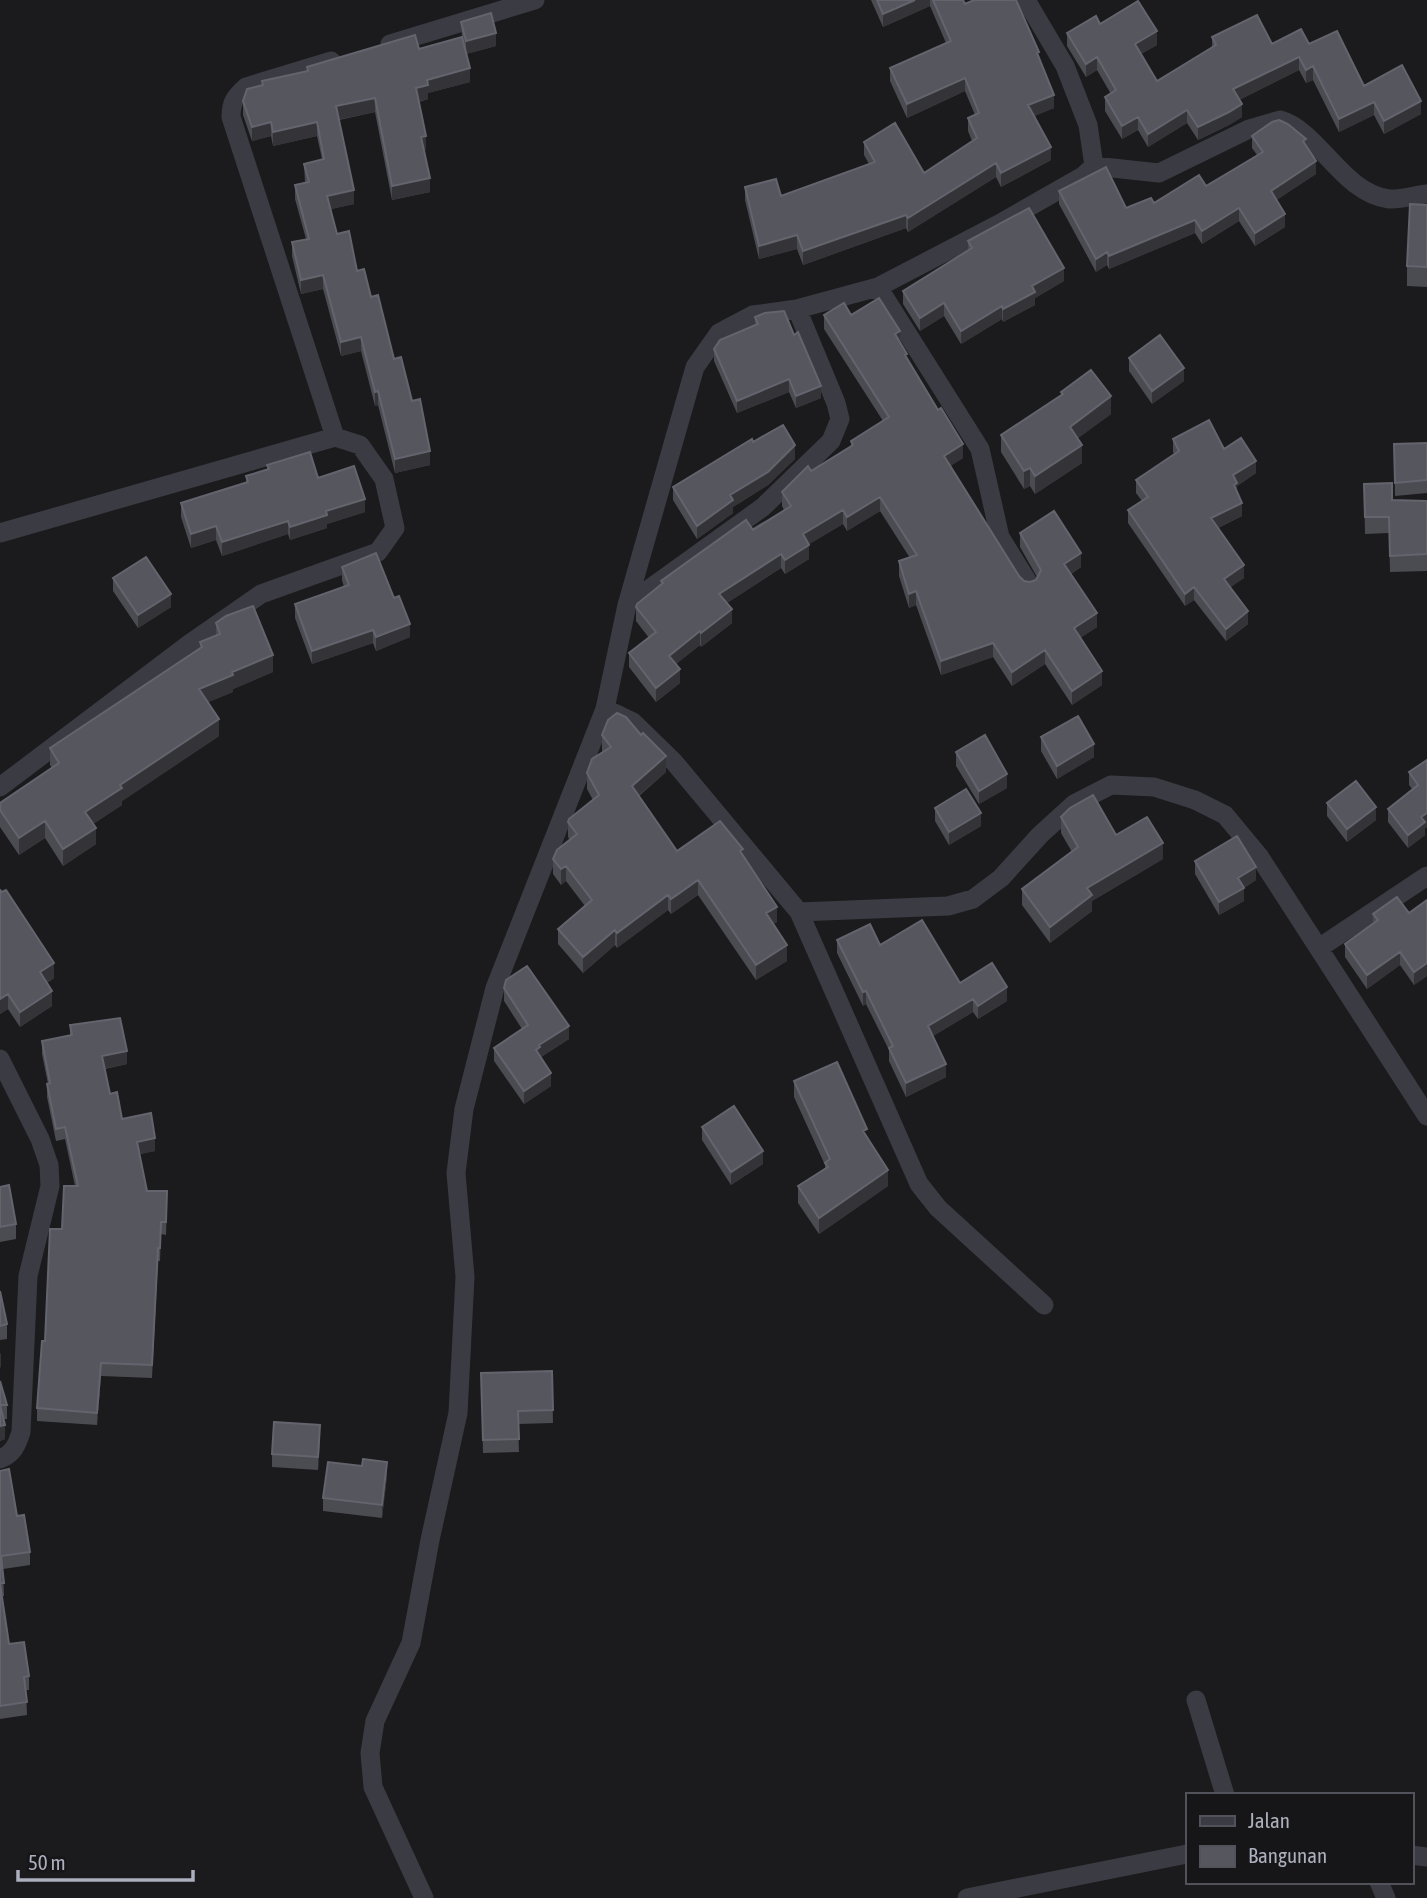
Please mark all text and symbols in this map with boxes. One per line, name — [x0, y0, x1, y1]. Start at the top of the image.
legend — [1186, 1793, 1413, 1884]
text: Jalan — [1248, 1808, 1290, 1832]
scale bar — [18, 1839, 192, 1883]
text: Bangunan — [1248, 1843, 1327, 1867]
text: 50 m — [28, 1850, 66, 1874]

